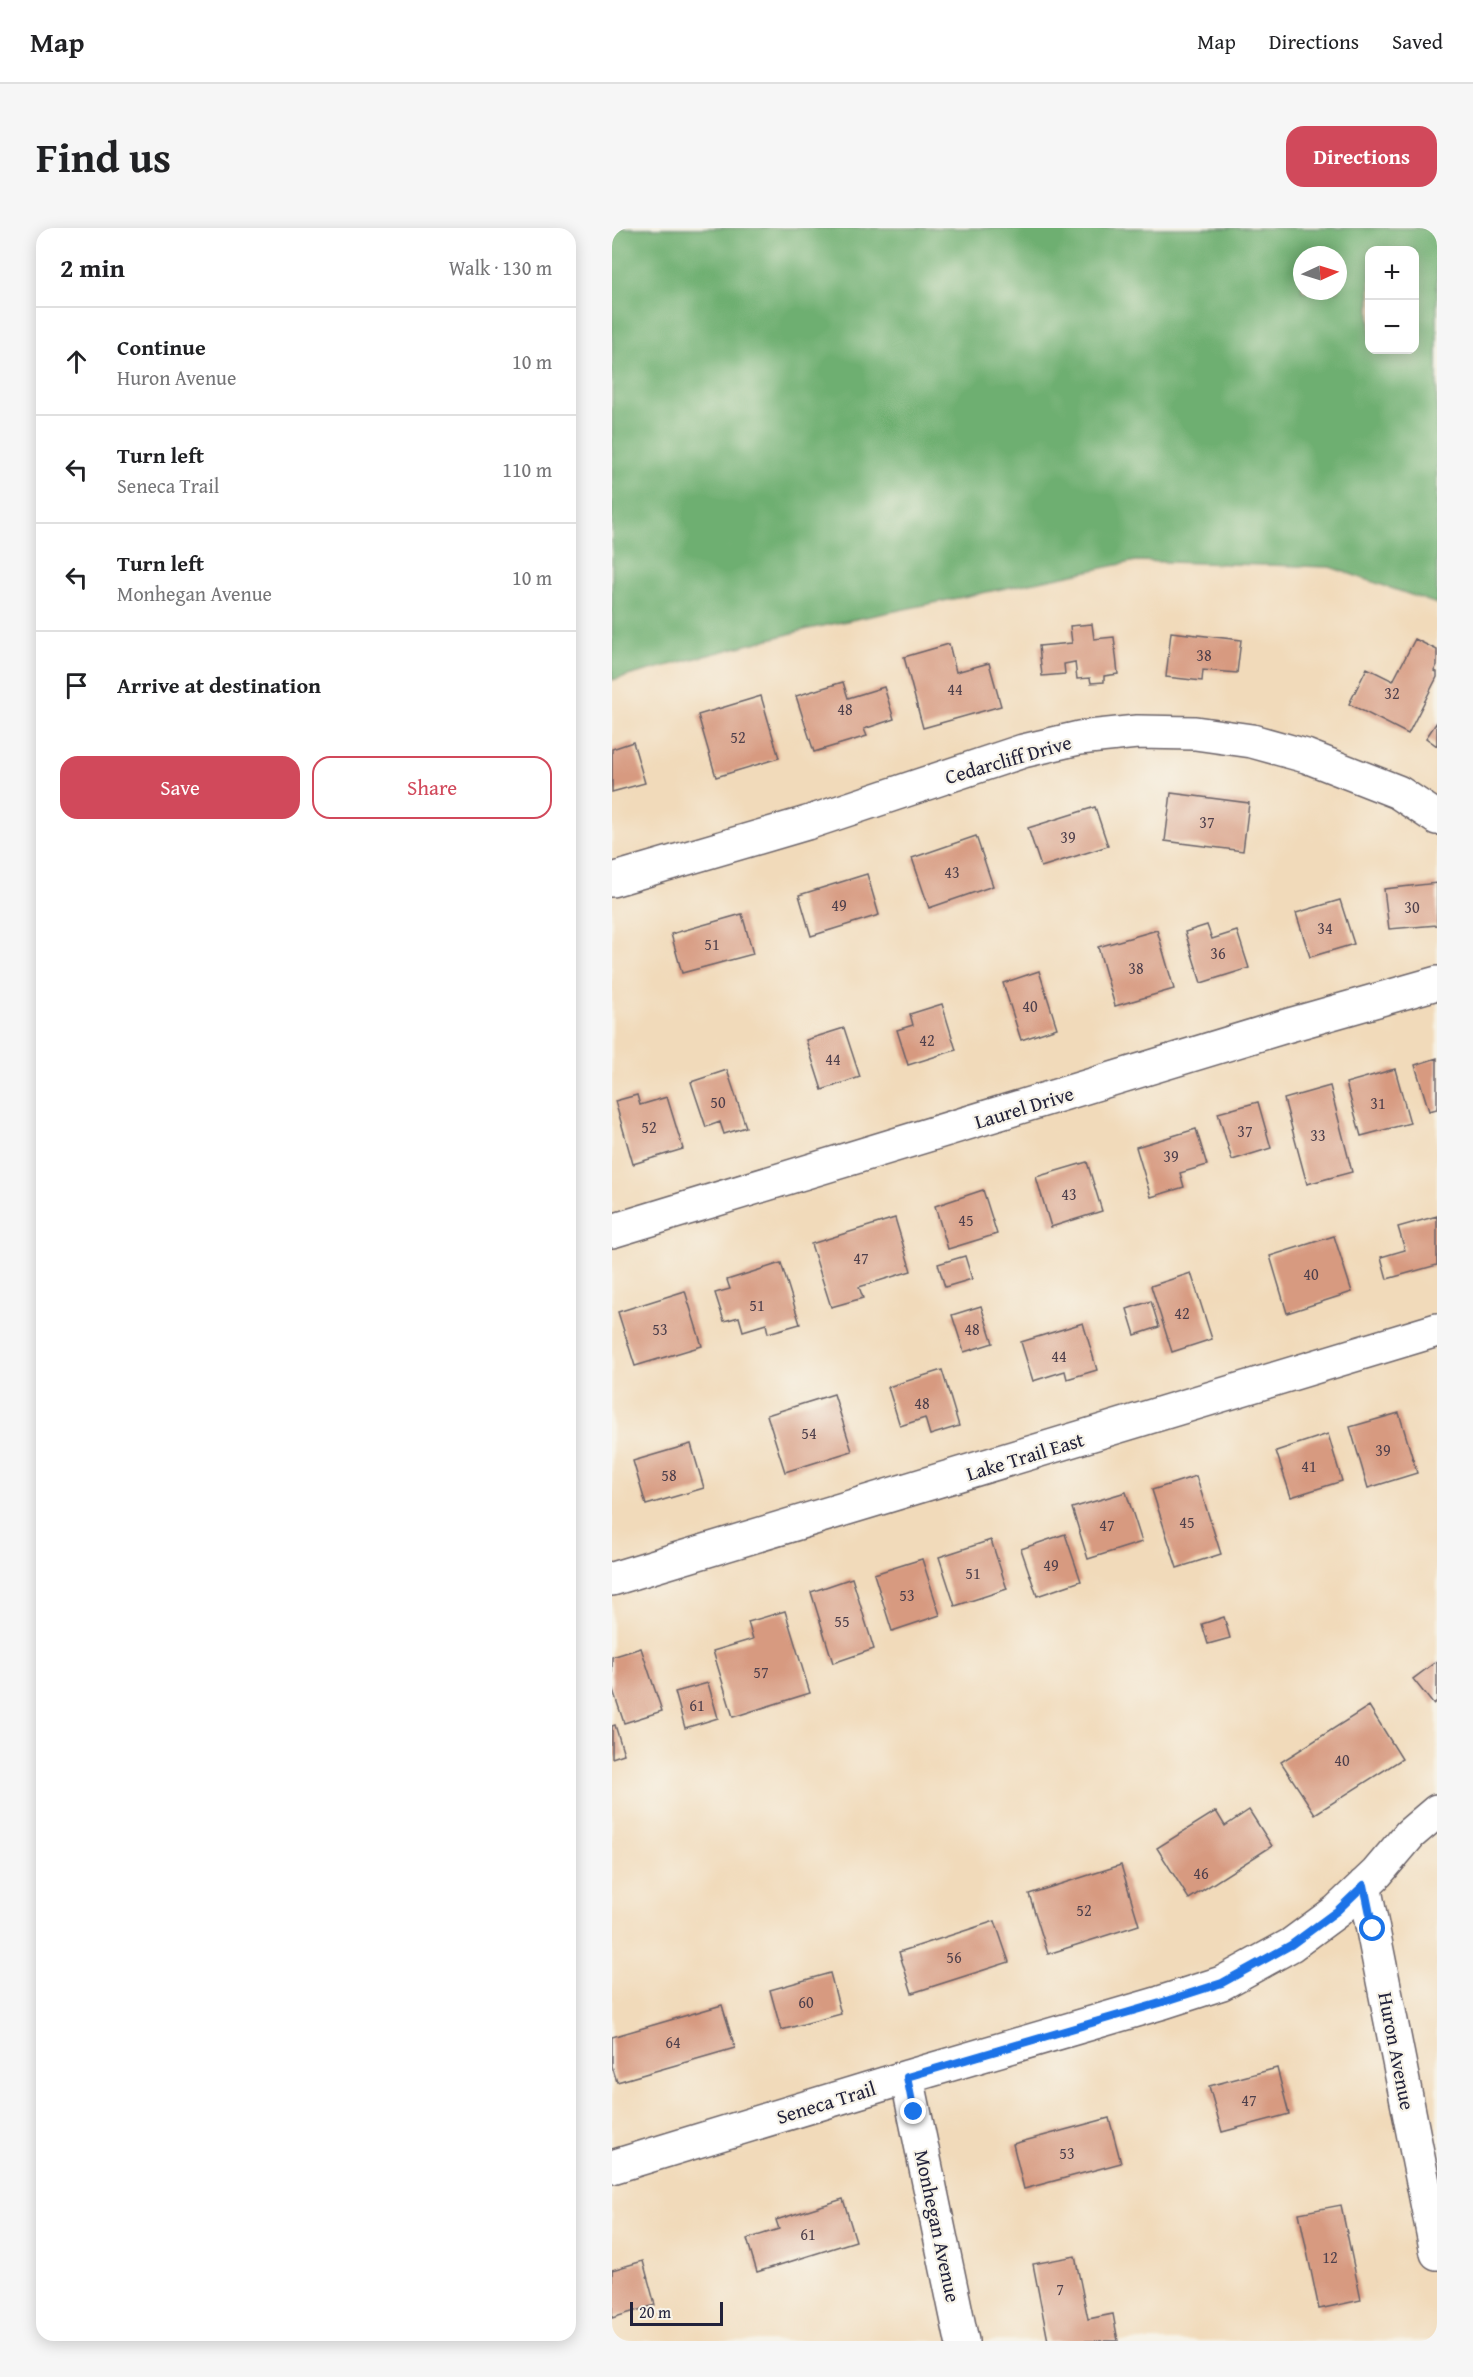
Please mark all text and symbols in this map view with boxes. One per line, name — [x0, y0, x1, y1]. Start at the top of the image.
text: Map — [30, 21, 84, 62]
text: Map — [1197, 26, 1236, 57]
text: Directions — [1269, 26, 1359, 57]
text: Saved — [1392, 26, 1443, 57]
text: Find us — [36, 126, 171, 187]
button: Directions — [1286, 126, 1437, 187]
north arrow — [1293, 246, 1347, 300]
map controls — [1365, 246, 1419, 354]
button: + — [1365, 246, 1419, 300]
text: 2 min — [60, 248, 125, 287]
text: Walk · 130 m — [449, 253, 552, 282]
button: − — [1365, 300, 1419, 354]
text: Continue — [117, 331, 206, 363]
icon: ahead — [60, 345, 93, 378]
text: 10 m — [512, 347, 552, 376]
text: Huron Avenue — [117, 363, 236, 392]
text: Turn left — [117, 439, 204, 471]
icon: left — [60, 453, 93, 486]
text: 110 m — [502, 455, 552, 484]
text: Seneca Trail — [117, 471, 219, 500]
text: Turn left — [117, 547, 204, 579]
icon: left — [60, 561, 93, 594]
text: 10 m — [512, 563, 552, 592]
text: Monhegan Avenue — [117, 579, 272, 608]
house number: 38 — [1196, 643, 1212, 667]
icon: arrive — [60, 669, 93, 702]
text: Arrive at destination — [117, 669, 321, 701]
house number: 44 — [947, 677, 963, 701]
house number: 32 — [1384, 681, 1400, 705]
house number: 48 — [837, 697, 853, 721]
house number: 52 — [730, 725, 746, 749]
street label: Cedarcliff Drive — [941, 727, 1075, 791]
button: Save — [60, 756, 300, 819]
button: Share — [312, 756, 552, 819]
house number: 37 — [1199, 810, 1215, 834]
house number: 39 — [1060, 825, 1076, 849]
house number: 43 — [944, 860, 960, 884]
house number: 49 — [831, 893, 847, 917]
house number: 30 — [1404, 895, 1420, 919]
house number: 34 — [1317, 916, 1333, 940]
house number: 51 — [704, 932, 720, 956]
house number: 36 — [1210, 941, 1226, 965]
house number: 38 — [1128, 956, 1144, 980]
house number: 40 — [1022, 994, 1038, 1018]
house number: 42 — [919, 1028, 935, 1052]
house number: 44 — [825, 1047, 841, 1071]
street label: Laurel Drive — [971, 1078, 1077, 1136]
house number: 50 — [710, 1090, 726, 1114]
house number: 31 — [1370, 1091, 1386, 1115]
house number: 52 — [641, 1115, 657, 1139]
house number: 37 — [1237, 1119, 1253, 1143]
house number: 33 — [1310, 1123, 1326, 1147]
house number: 39 — [1163, 1144, 1179, 1168]
house number: 43 — [1061, 1182, 1077, 1206]
house number: 45 — [958, 1208, 974, 1232]
house number: 47 — [853, 1246, 869, 1270]
house number: 40 — [1303, 1262, 1319, 1286]
house number: 51 — [749, 1293, 765, 1317]
house number: 42 — [1174, 1301, 1190, 1325]
house number: 53 — [652, 1317, 668, 1341]
house number: 48 — [964, 1317, 980, 1341]
house number: 44 — [1051, 1344, 1067, 1368]
house number: 48 — [914, 1391, 930, 1415]
house number: 54 — [801, 1421, 817, 1445]
street label: Lake Trail East — [963, 1424, 1087, 1488]
house number: 39 — [1375, 1438, 1391, 1462]
house number: 41 — [1301, 1454, 1317, 1478]
house number: 58 — [661, 1463, 677, 1487]
house number: 45 — [1179, 1510, 1195, 1534]
house number: 47 — [1099, 1513, 1115, 1537]
house number: 49 — [1043, 1553, 1059, 1577]
house number: 51 — [965, 1561, 981, 1585]
house number: 53 — [899, 1583, 915, 1607]
house number: 55 — [834, 1609, 850, 1633]
house number: 57 — [753, 1660, 769, 1684]
house number: 61 — [689, 1693, 705, 1717]
house number: 40 — [1334, 1748, 1350, 1772]
house number: 46 — [1193, 1861, 1209, 1885]
house number: 52 — [1076, 1898, 1092, 1922]
route start — [1359, 1915, 1385, 1941]
house number: 56 — [946, 1945, 962, 1969]
house number: 60 — [798, 1990, 814, 2014]
street label: Huron Avenue — [1371, 1990, 1423, 2112]
house number: 64 — [665, 2030, 681, 2054]
street label: Seneca Trail — [773, 2073, 880, 2131]
house number: 47 — [1241, 2088, 1257, 2112]
route end — [900, 2098, 926, 2124]
house number: 53 — [1059, 2141, 1075, 2165]
street label: Monhegan Avenue — [908, 2147, 968, 2305]
house number: 61 — [800, 2222, 816, 2246]
house number: 12 — [1322, 2245, 1338, 2269]
house number: 7 — [1056, 2277, 1064, 2301]
scale bar — [630, 2299, 723, 2326]
text: 20 m — [639, 2300, 671, 2324]

